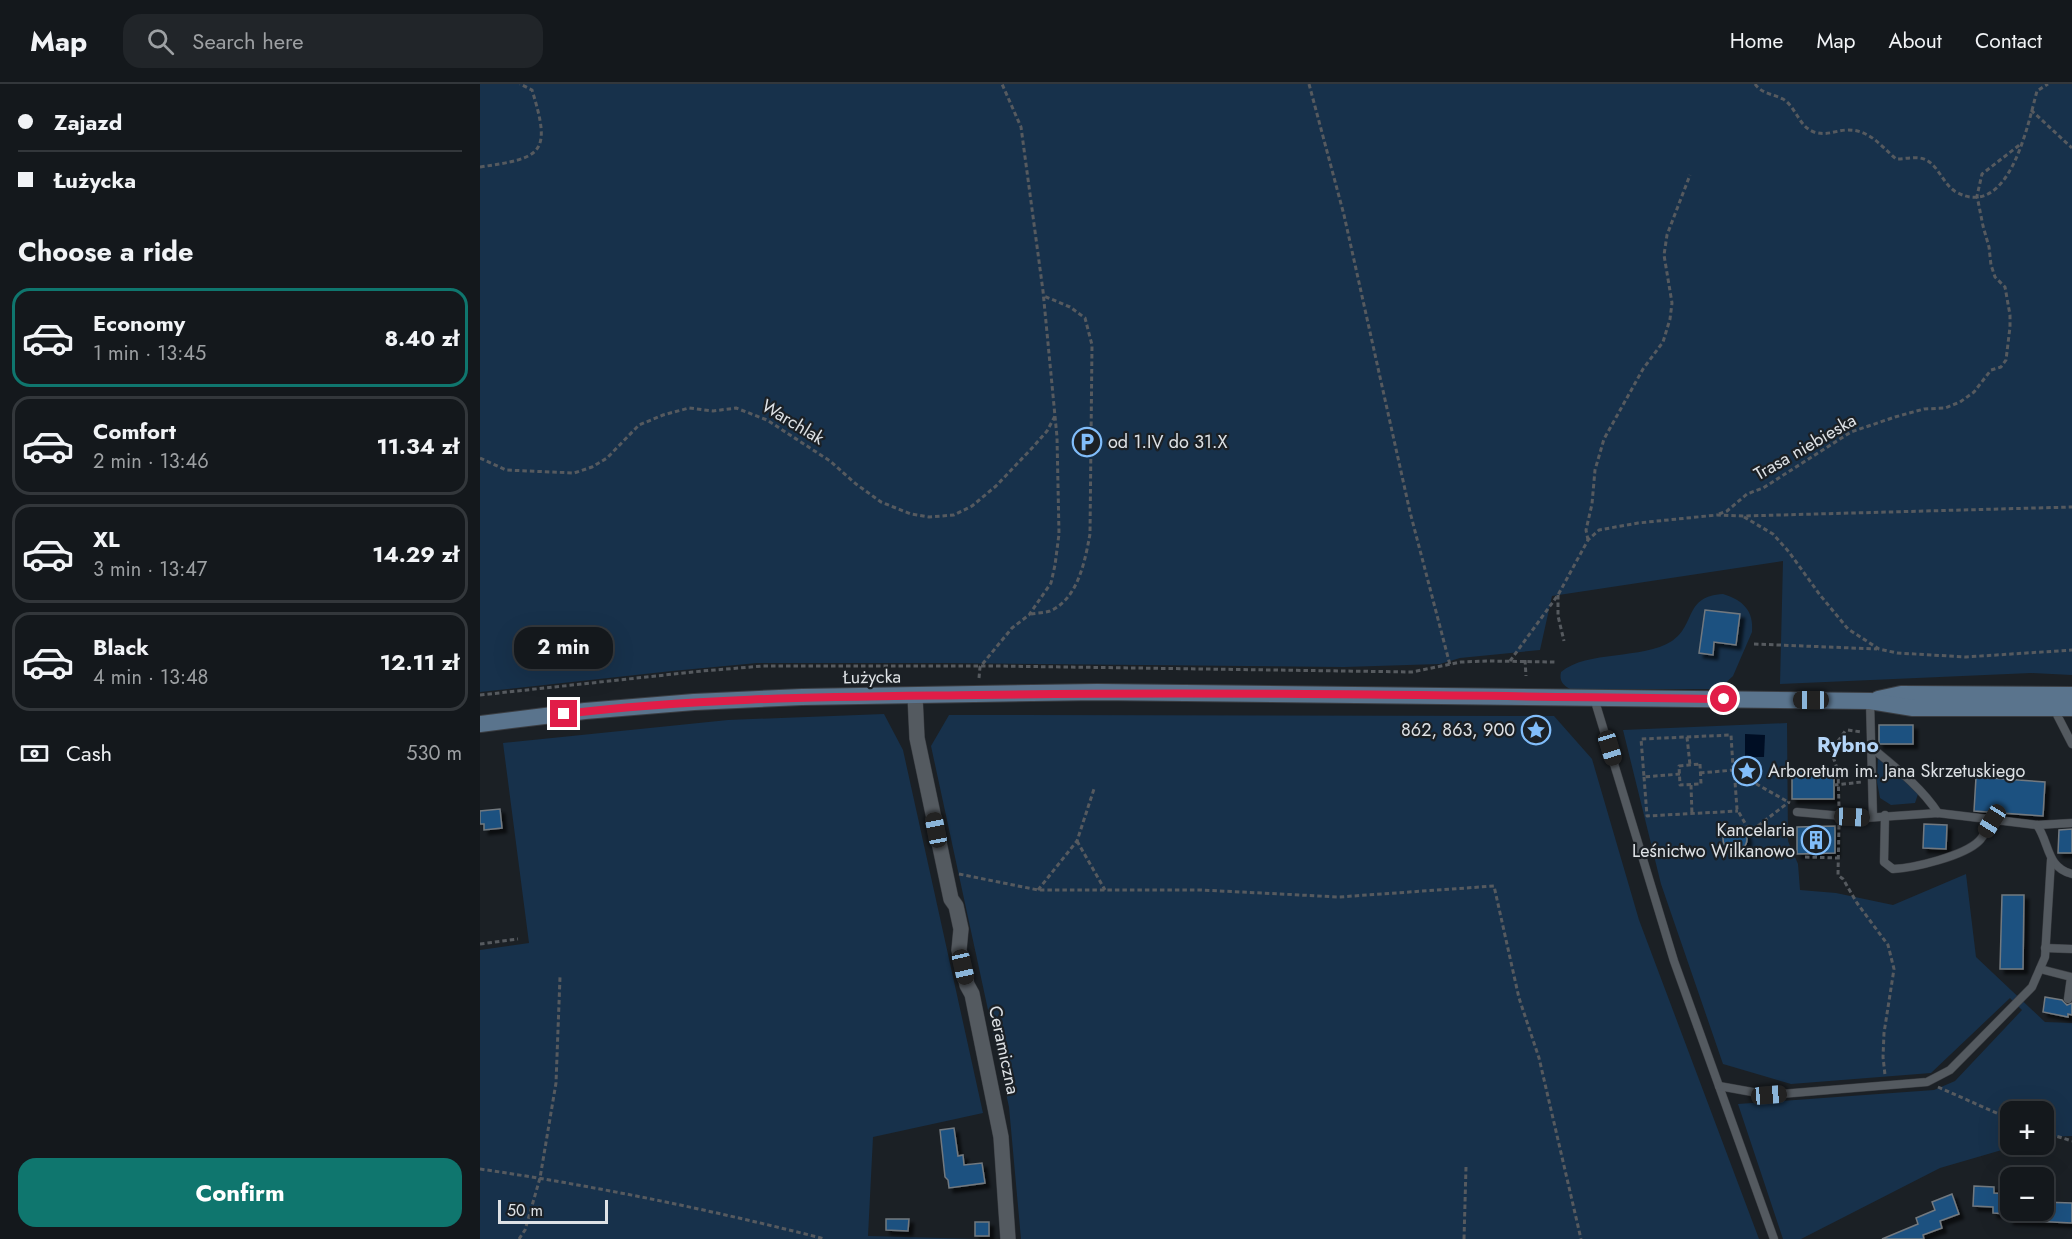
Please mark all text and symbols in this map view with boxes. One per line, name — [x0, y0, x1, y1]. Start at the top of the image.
search box — [123, 14, 543, 68]
text: Map — [30, 21, 87, 62]
icon: search — [144, 25, 177, 58]
text: Search here — [192, 25, 304, 57]
text: Home — [1730, 26, 1783, 56]
text: Map — [1816, 26, 1856, 56]
text: About — [1889, 26, 1942, 56]
text: Contact — [1975, 26, 2042, 56]
text: Zajazd — [54, 106, 122, 138]
text: Łużycka — [54, 164, 136, 196]
text: Choose a ride — [18, 232, 193, 271]
text: Economy — [93, 307, 185, 339]
icon: car — [21, 311, 75, 365]
text: 8.40 zł — [385, 322, 459, 354]
text: 1 min · 13:45 — [93, 339, 206, 368]
street label: Warchlak — [757, 393, 829, 451]
street label: Trasa niebieska — [1749, 407, 1861, 487]
text: Comfort — [93, 415, 176, 447]
icon: car — [21, 419, 75, 473]
parking icon: od 1.IV do 31.X — [1071, 426, 1103, 458]
place label: od 1.IV do 31.X — [1108, 429, 1227, 455]
text: 11.34 zł — [376, 430, 459, 462]
text: 2 min · 13:46 — [93, 447, 209, 476]
text: XL — [93, 523, 120, 555]
icon: car — [21, 527, 75, 581]
text: 14.29 zł — [372, 538, 459, 570]
text: 3 min · 13:47 — [93, 555, 207, 584]
callout: 2 min — [514, 627, 614, 669]
text: Black — [93, 631, 149, 663]
text: 2 min — [537, 633, 590, 662]
icon: car — [21, 635, 75, 689]
text: 12.11 zł — [380, 646, 459, 678]
text: 4 min · 13:48 — [93, 663, 208, 692]
street label: Łużycka — [842, 663, 901, 691]
route start — [1710, 685, 1737, 712]
car — [1793, 691, 1829, 709]
route end — [550, 700, 577, 727]
place icon: 862, 863, 900 — [1520, 714, 1552, 746]
place label: 862, 863, 900 — [1401, 717, 1515, 743]
car — [1596, 728, 1624, 768]
district label: Rybno — [1817, 730, 1879, 760]
icon: cash — [18, 737, 51, 770]
text: Cash — [66, 737, 112, 769]
text: 530 m — [406, 739, 462, 768]
place icon: Arboretum im. Jana Skrzetuskiego — [1731, 755, 1763, 787]
place label: Arboretum im. Jana Skrzetuskiego — [1768, 758, 2025, 784]
car — [1975, 801, 2009, 841]
car — [1834, 807, 1870, 827]
car — [924, 811, 948, 849]
place label: Kancelaria Leśnictwo Wilkanowo — [1632, 817, 1795, 864]
building icon: Kancelaria Leśnictwo Wilkanowo — [1800, 824, 1832, 856]
car — [950, 947, 976, 987]
street label: Ceramiczna — [982, 1003, 1026, 1097]
car — [1750, 1084, 1788, 1106]
map controls — [2000, 1101, 2054, 1221]
button: + — [2000, 1101, 2054, 1155]
button: Confirm — [18, 1158, 462, 1227]
button: − — [2000, 1167, 2054, 1221]
scale bar — [498, 1197, 608, 1224]
text: 50 m — [507, 1199, 543, 1222]

